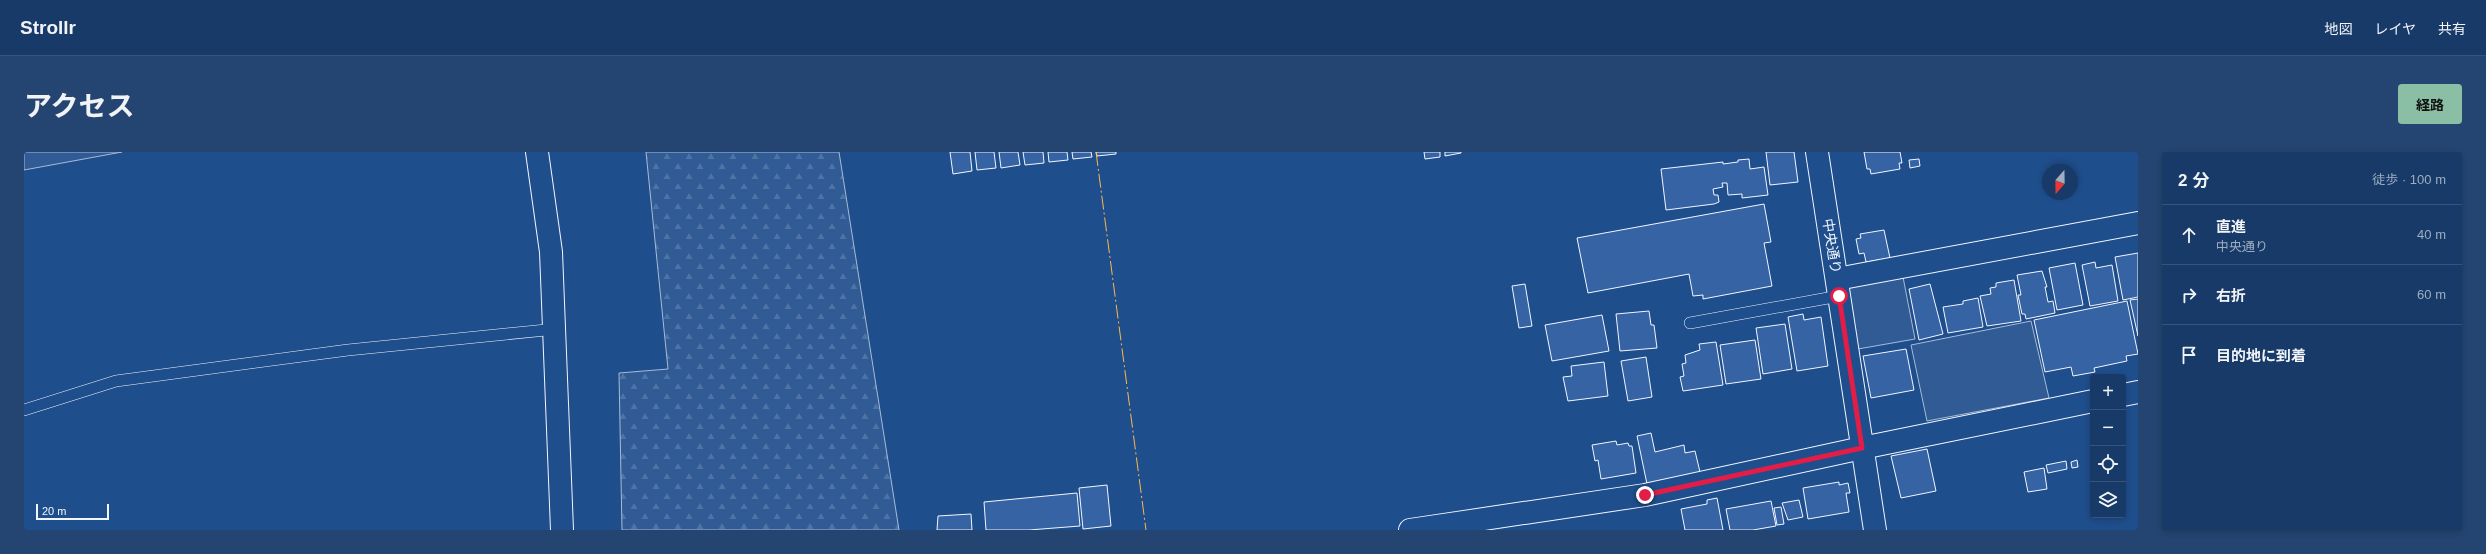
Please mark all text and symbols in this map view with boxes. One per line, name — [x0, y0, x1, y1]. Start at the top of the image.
text: Strollr — [20, 17, 76, 38]
text: 地図 — [2324, 21, 2352, 37]
text: レイヤ — [2374, 21, 2416, 37]
text: 共有 — [2438, 21, 2466, 37]
button: 経路 — [2398, 84, 2462, 124]
text: アクセス — [24, 91, 135, 122]
north arrow — [2042, 164, 2078, 200]
text: 2 分 — [2178, 171, 2209, 190]
text: 徒歩 · 100 m — [2372, 172, 2446, 187]
street label: 中央通り — [1820, 217, 1844, 275]
text: 直進 — [2216, 218, 2246, 235]
icon: ahead — [2178, 224, 2200, 246]
text: 40 m — [2417, 227, 2446, 242]
text: 中央通り — [2216, 239, 2268, 254]
icon: right — [2178, 284, 2200, 306]
route start — [1830, 287, 1848, 305]
text: 右折 — [2216, 287, 2246, 304]
text: 60 m — [2417, 287, 2446, 302]
icon: arrive — [2178, 344, 2200, 366]
text: 目的地に到着 — [2216, 347, 2306, 364]
map controls — [2090, 374, 2126, 518]
button: + — [2090, 374, 2126, 410]
button: − — [2090, 410, 2126, 446]
button: locate — [2090, 446, 2126, 482]
button: layers — [2090, 482, 2126, 518]
route end — [1636, 486, 1654, 504]
scale bar — [36, 502, 109, 521]
text: 20 m — [42, 505, 66, 517]

